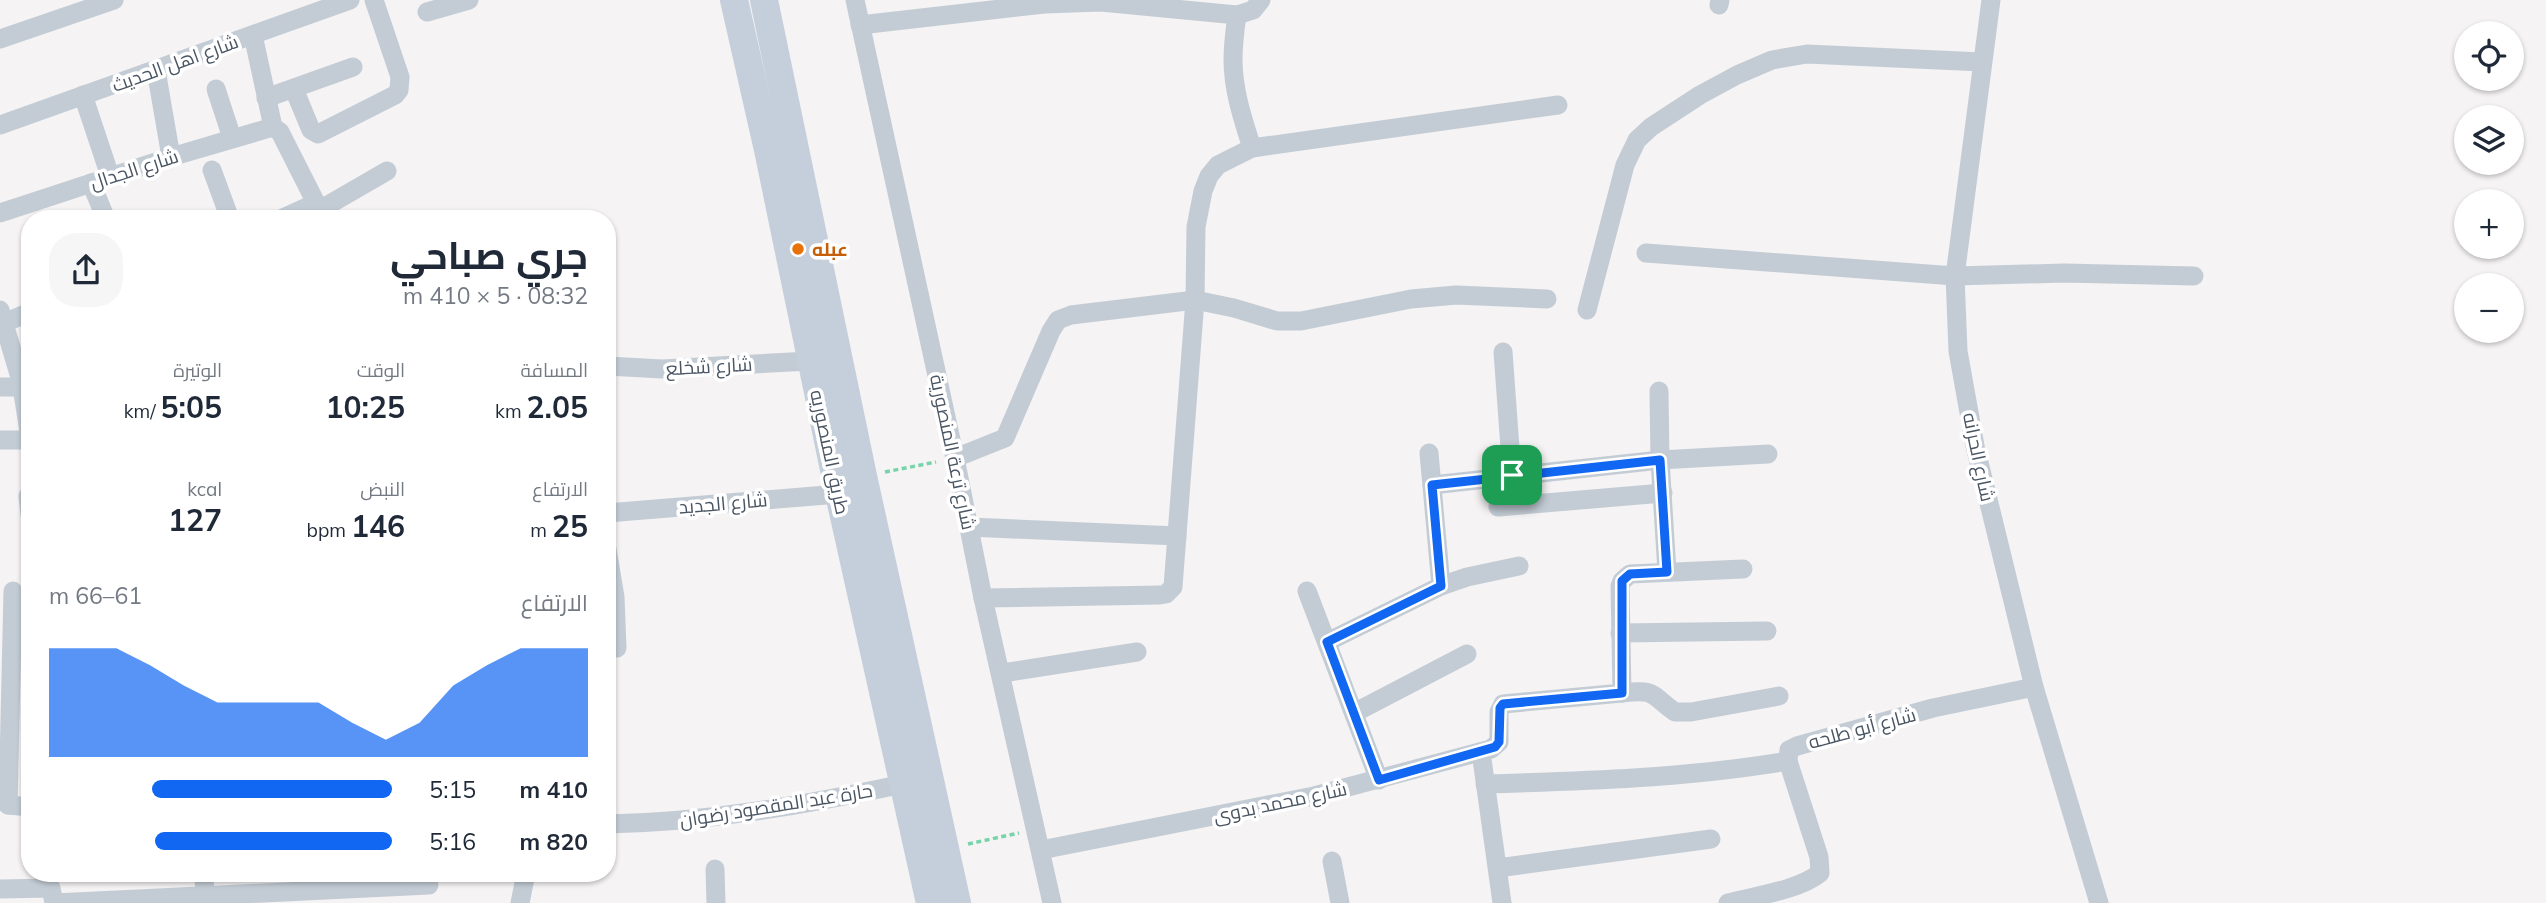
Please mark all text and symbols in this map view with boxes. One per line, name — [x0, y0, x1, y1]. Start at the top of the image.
map controls — [2454, 21, 2524, 343]
button: locate — [2454, 21, 2524, 91]
street label: شارع اهل الحديث — [109, 29, 242, 99]
button: layers — [2454, 105, 2524, 175]
street label: شارع الجدال — [87, 143, 182, 196]
button: + — [2454, 189, 2524, 259]
text: جري صباحي — [390, 231, 588, 279]
button: share — [49, 233, 123, 307]
place label: عبله — [812, 237, 848, 261]
marker: عبله — [790, 241, 806, 257]
button: − — [2454, 273, 2524, 343]
text: 08:32 · 5 × 410 m — [403, 281, 588, 310]
street label: شارع شخلع — [665, 352, 753, 382]
text: الوتيرة — [173, 358, 222, 382]
text: الوقت — [357, 358, 405, 382]
text: المسافة — [520, 358, 588, 382]
street label: شارع ترعة المنصورية — [923, 372, 981, 532]
street label: طريق المنصوريه — [804, 387, 855, 517]
text: 5:05 — [161, 388, 222, 426]
text: 10:25 — [326, 388, 405, 426]
text: 2.05 — [527, 388, 588, 426]
text: /km — [124, 399, 161, 423]
text: km — [495, 399, 527, 423]
street label: شارع الحرانه — [1956, 410, 2000, 504]
pin — [1482, 445, 1542, 505]
icon: arrive — [1493, 456, 1531, 494]
text: kcal — [187, 477, 222, 501]
text: النبض — [360, 477, 405, 501]
text: الارتفاع — [532, 477, 588, 501]
street label: شارع الجديد — [678, 487, 769, 521]
text: 127 — [168, 501, 222, 539]
text: 146 — [351, 507, 405, 545]
text: 25 — [552, 507, 588, 545]
text: bpm — [307, 518, 351, 542]
text: m — [530, 518, 552, 542]
text: 61–66 m — [49, 581, 142, 610]
text: الارتفاع — [521, 588, 588, 617]
street label: شارع أبو طلحه — [1806, 702, 1919, 756]
text: 5:15 — [429, 775, 476, 804]
text: 410 m — [520, 775, 588, 804]
street label: شارع محمد بدوى — [1211, 776, 1349, 830]
street label: حارة عبد المقصود رضوان — [678, 778, 874, 832]
text: 5:16 — [429, 827, 476, 856]
text: 820 m — [520, 827, 588, 856]

